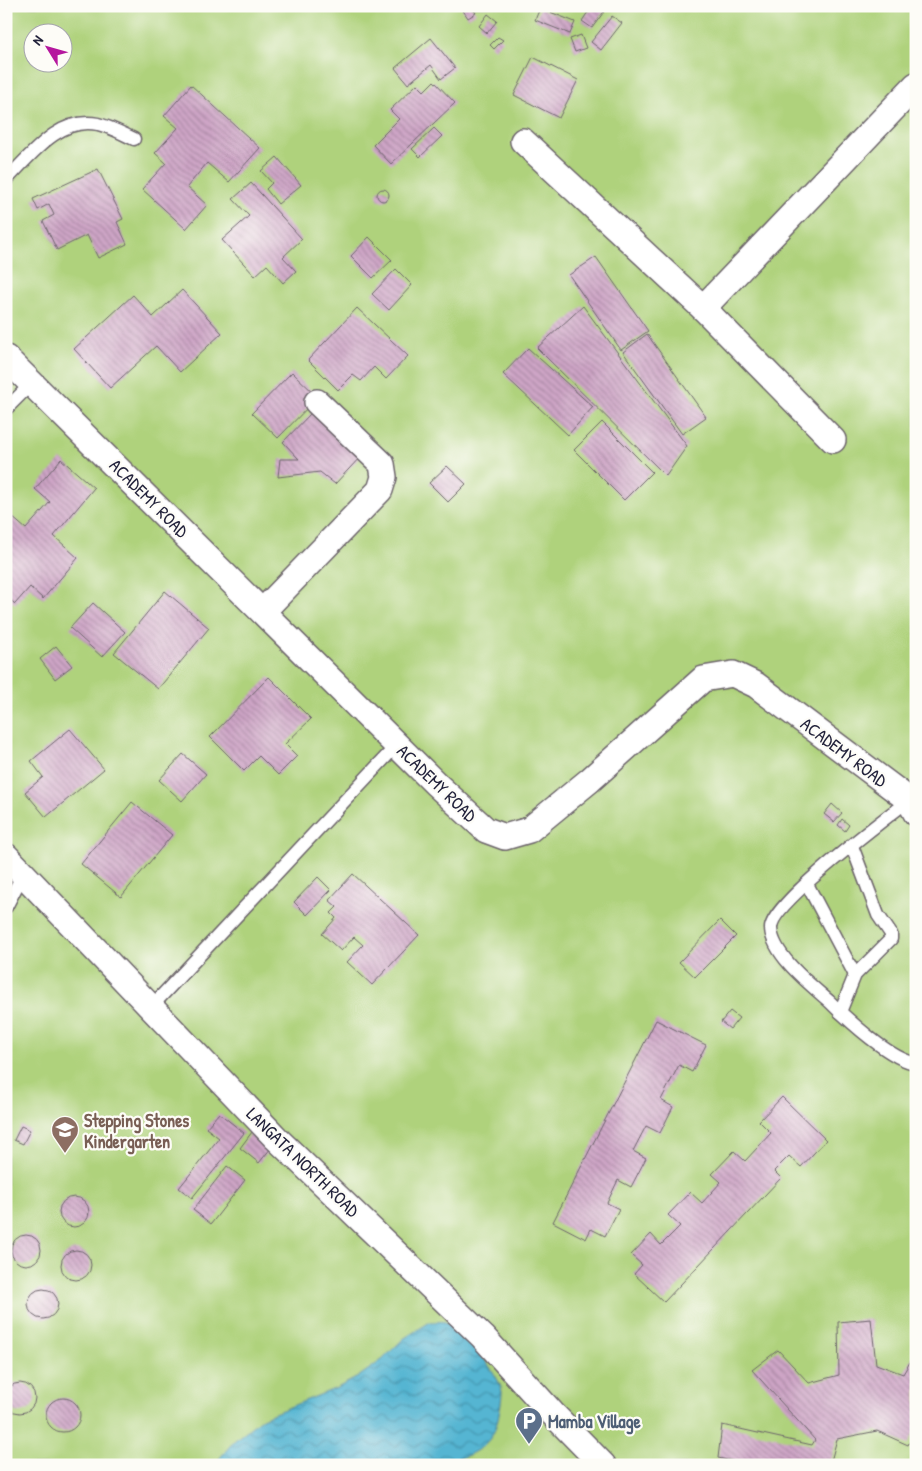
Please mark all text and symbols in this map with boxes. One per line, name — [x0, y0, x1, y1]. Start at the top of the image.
north arrow — [22, 22, 72, 72]
text: N — [27, 31, 47, 49]
street label: ACADEMY ROAD — [104, 453, 194, 543]
street label: ACADEMY ROAD — [796, 711, 893, 793]
street label: ACADEMY ROAD — [392, 738, 483, 828]
street label: LANGATA NORTH ROAD — [241, 1102, 365, 1223]
place label: Stepping Stones Kindergarten — [84, 1108, 189, 1155]
school or university icon: Stepping Stones Kindergarten — [50, 1115, 80, 1154]
parking icon: Mamba Village — [514, 1406, 544, 1445]
place label: Mamba Village — [548, 1409, 642, 1435]

